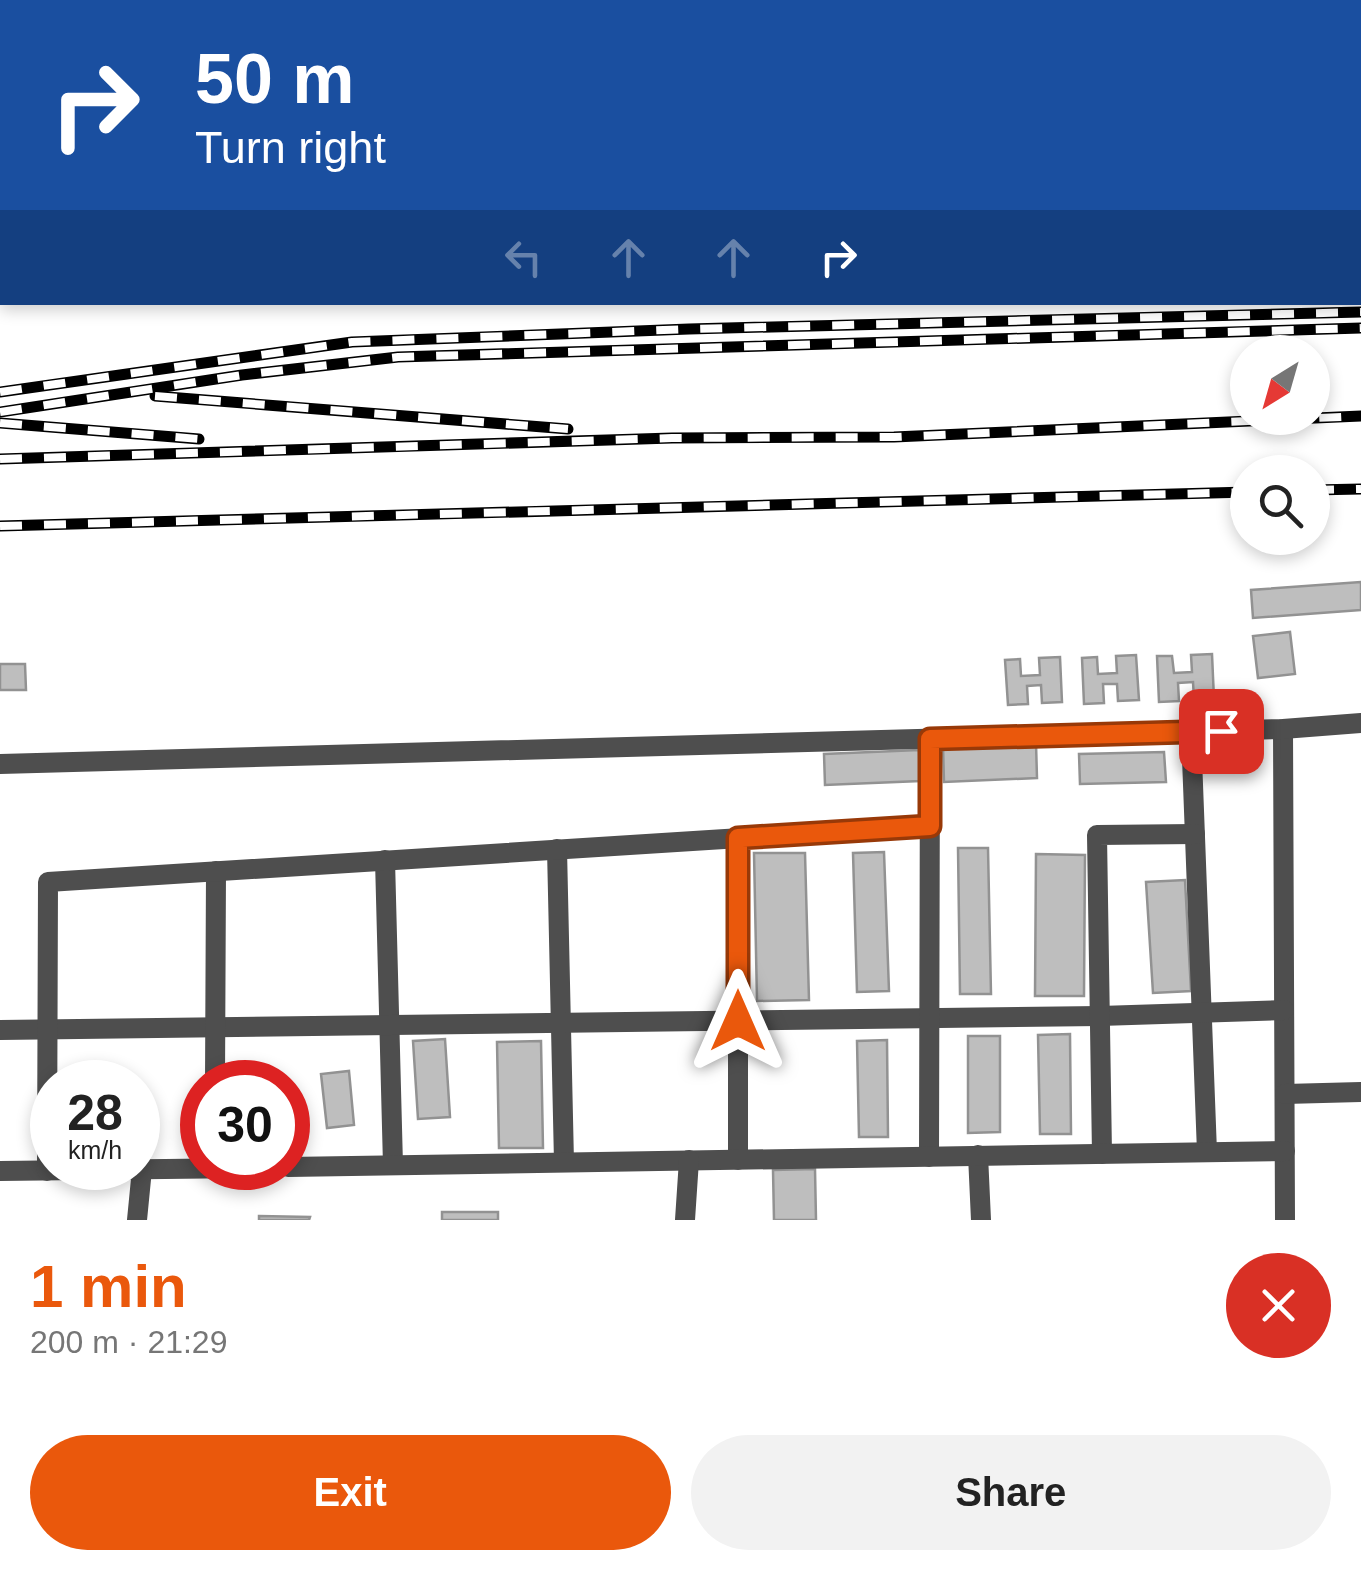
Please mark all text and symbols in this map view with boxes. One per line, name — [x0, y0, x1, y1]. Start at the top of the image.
icon: right — [30, 40, 160, 170]
text: 50 m — [195, 40, 355, 118]
text: Turn right — [195, 122, 386, 173]
icon: left — [496, 230, 551, 285]
icon: ahead — [601, 230, 656, 285]
icon: ahead — [706, 230, 761, 285]
icon: right — [811, 230, 866, 285]
north arrow — [1230, 335, 1330, 435]
map controls — [1230, 335, 1330, 555]
button: search — [1230, 455, 1330, 555]
pin — [1179, 689, 1264, 774]
icon: arrive — [1194, 704, 1249, 759]
position arrow — [686, 969, 790, 1073]
speed limit sign: 30 — [180, 1060, 310, 1190]
text: 28 — [67, 1085, 123, 1141]
text: km/h — [68, 1136, 122, 1164]
text: 1 min — [30, 1253, 187, 1320]
button: close — [1226, 1253, 1331, 1358]
text: 200 m · 21:29 — [30, 1324, 227, 1360]
button: Exit — [30, 1435, 671, 1550]
button: Share — [691, 1435, 1331, 1550]

